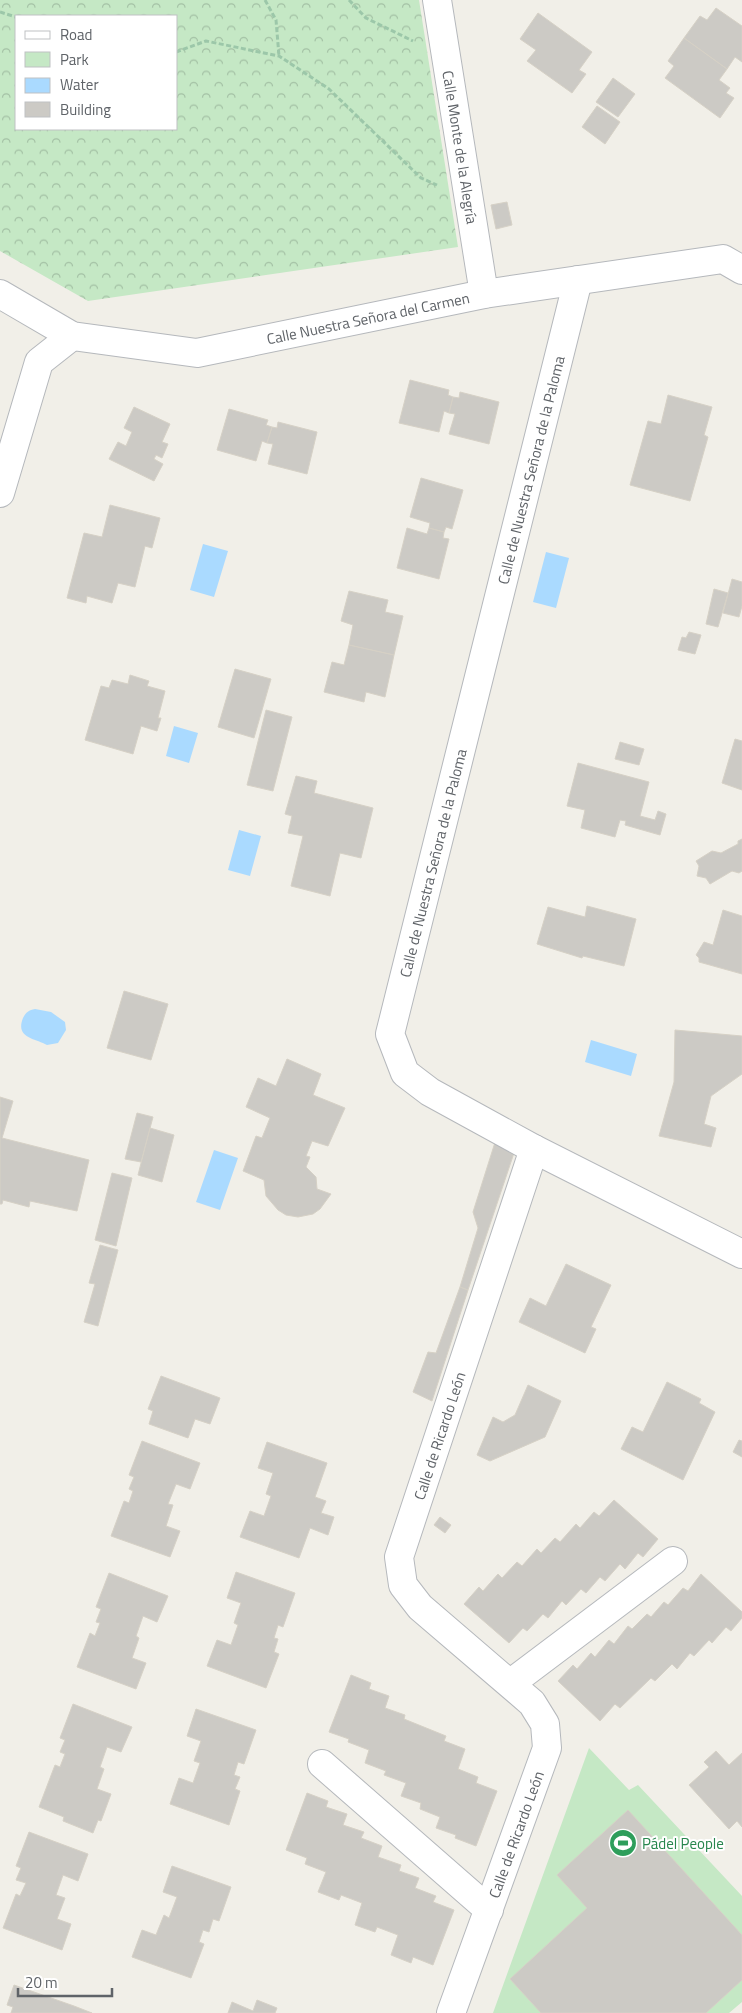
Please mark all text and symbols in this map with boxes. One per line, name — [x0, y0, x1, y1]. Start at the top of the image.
legend — [15, 15, 178, 130]
text: Road — [60, 23, 92, 46]
text: Park — [60, 48, 89, 71]
street label: Calle Monte de la Alegría — [437, 69, 484, 226]
text: Water — [60, 73, 99, 96]
text: Building — [60, 98, 111, 121]
street label: Calle Nuestra Señora del Carmen — [264, 286, 471, 350]
street label: Calle de Nuestra Señora de la Paloma — [491, 353, 571, 587]
street label: Calle de Nuestra Señora de la Paloma — [393, 746, 473, 980]
street label: Calle de Ricardo León — [407, 1369, 471, 1503]
street label: Calle de Ricardo León — [482, 1768, 549, 1901]
sports icon: Pádel People — [608, 1828, 638, 1858]
place label: Pádel People — [642, 1832, 724, 1855]
scale bar — [18, 1966, 111, 1998]
text: 20 m — [25, 1971, 58, 1994]

